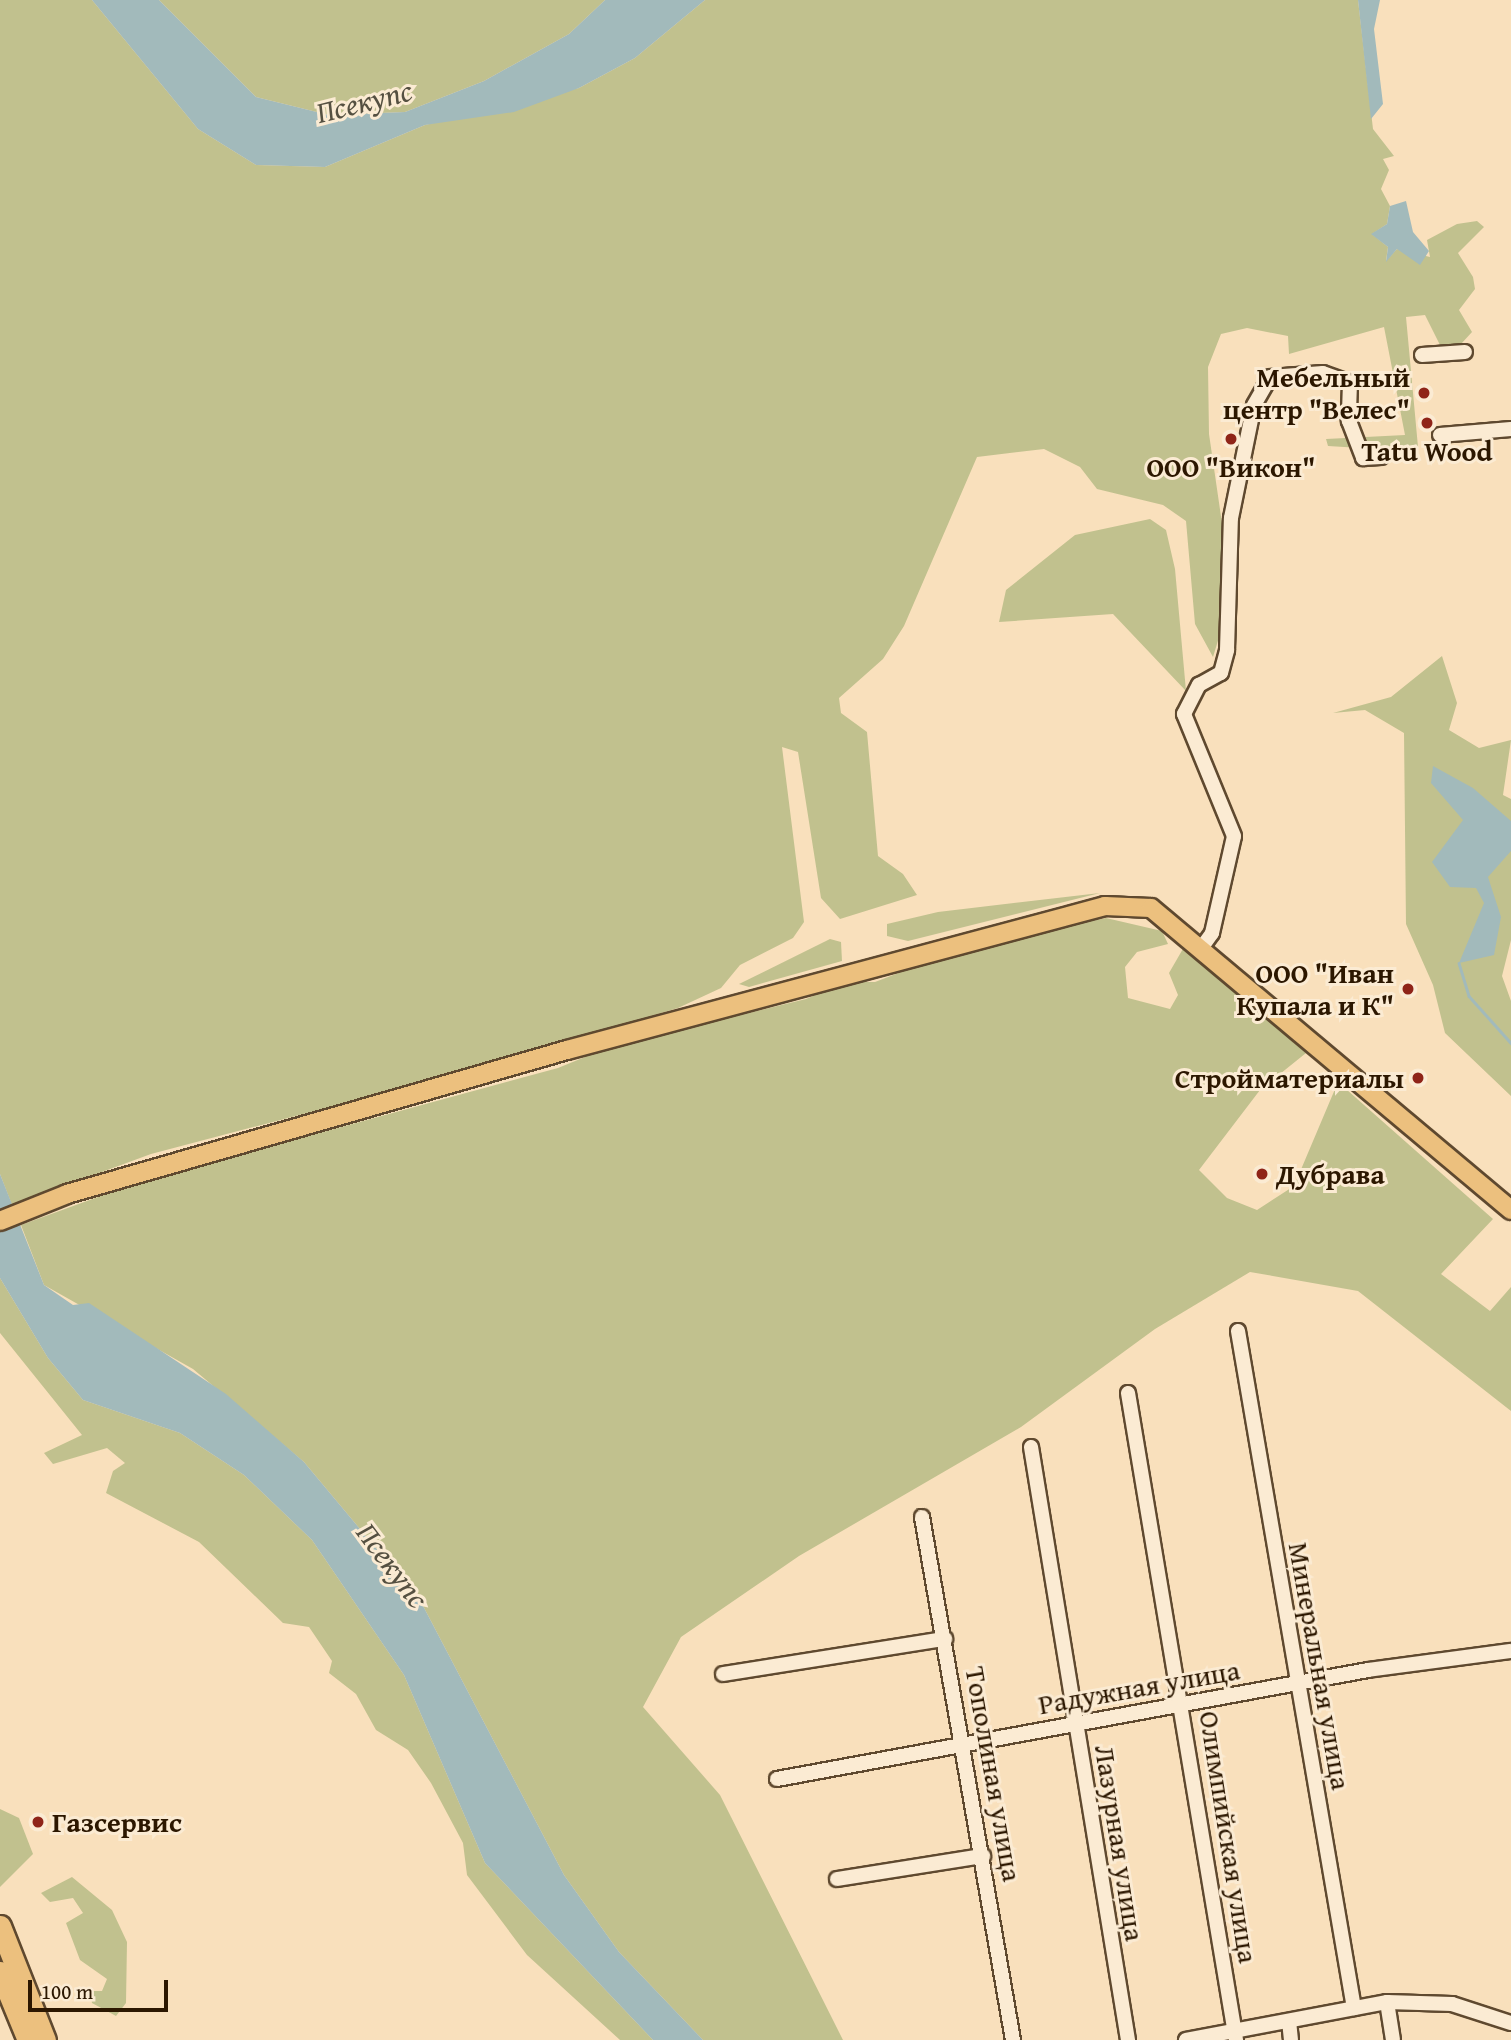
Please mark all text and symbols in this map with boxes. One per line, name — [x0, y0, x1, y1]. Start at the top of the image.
water label: Псекупс — [312, 72, 416, 130]
place label: Мебельный центр "Велес" — [1223, 360, 1410, 426]
marker: Мебельный центр "Велес" — [1416, 385, 1432, 401]
marker: Tatu Wood — [1419, 415, 1435, 431]
marker: ООО "Викон" — [1223, 431, 1239, 447]
place label: Tatu Wood — [1361, 434, 1493, 468]
place label: ООО "Викон" — [1146, 450, 1316, 484]
place label: ООО "Иван Купала и К" — [1237, 956, 1394, 1022]
marker: ООО "Иван Купала и К" — [1400, 981, 1416, 997]
place label: Стройматериалы — [1175, 1061, 1404, 1095]
marker: Стройматериалы — [1410, 1070, 1426, 1086]
place label: Дубрава — [1276, 1157, 1385, 1191]
marker: Дубрава — [1254, 1166, 1270, 1182]
water label: Псекупс — [349, 1515, 437, 1615]
street label: Минеральная улица — [1282, 1540, 1358, 1792]
street label: Радужная улица — [1036, 1653, 1242, 1721]
street label: Тополиная улица — [959, 1664, 1029, 1884]
street label: Олимпийская улица — [1193, 1709, 1265, 1965]
street label: Лазурная улица — [1088, 1743, 1152, 1943]
place label: Газсервис — [52, 1805, 182, 1839]
marker: Газсервис — [30, 1814, 46, 1830]
scale bar — [32, 1966, 172, 2010]
text: 100 m — [41, 1976, 93, 2007]

